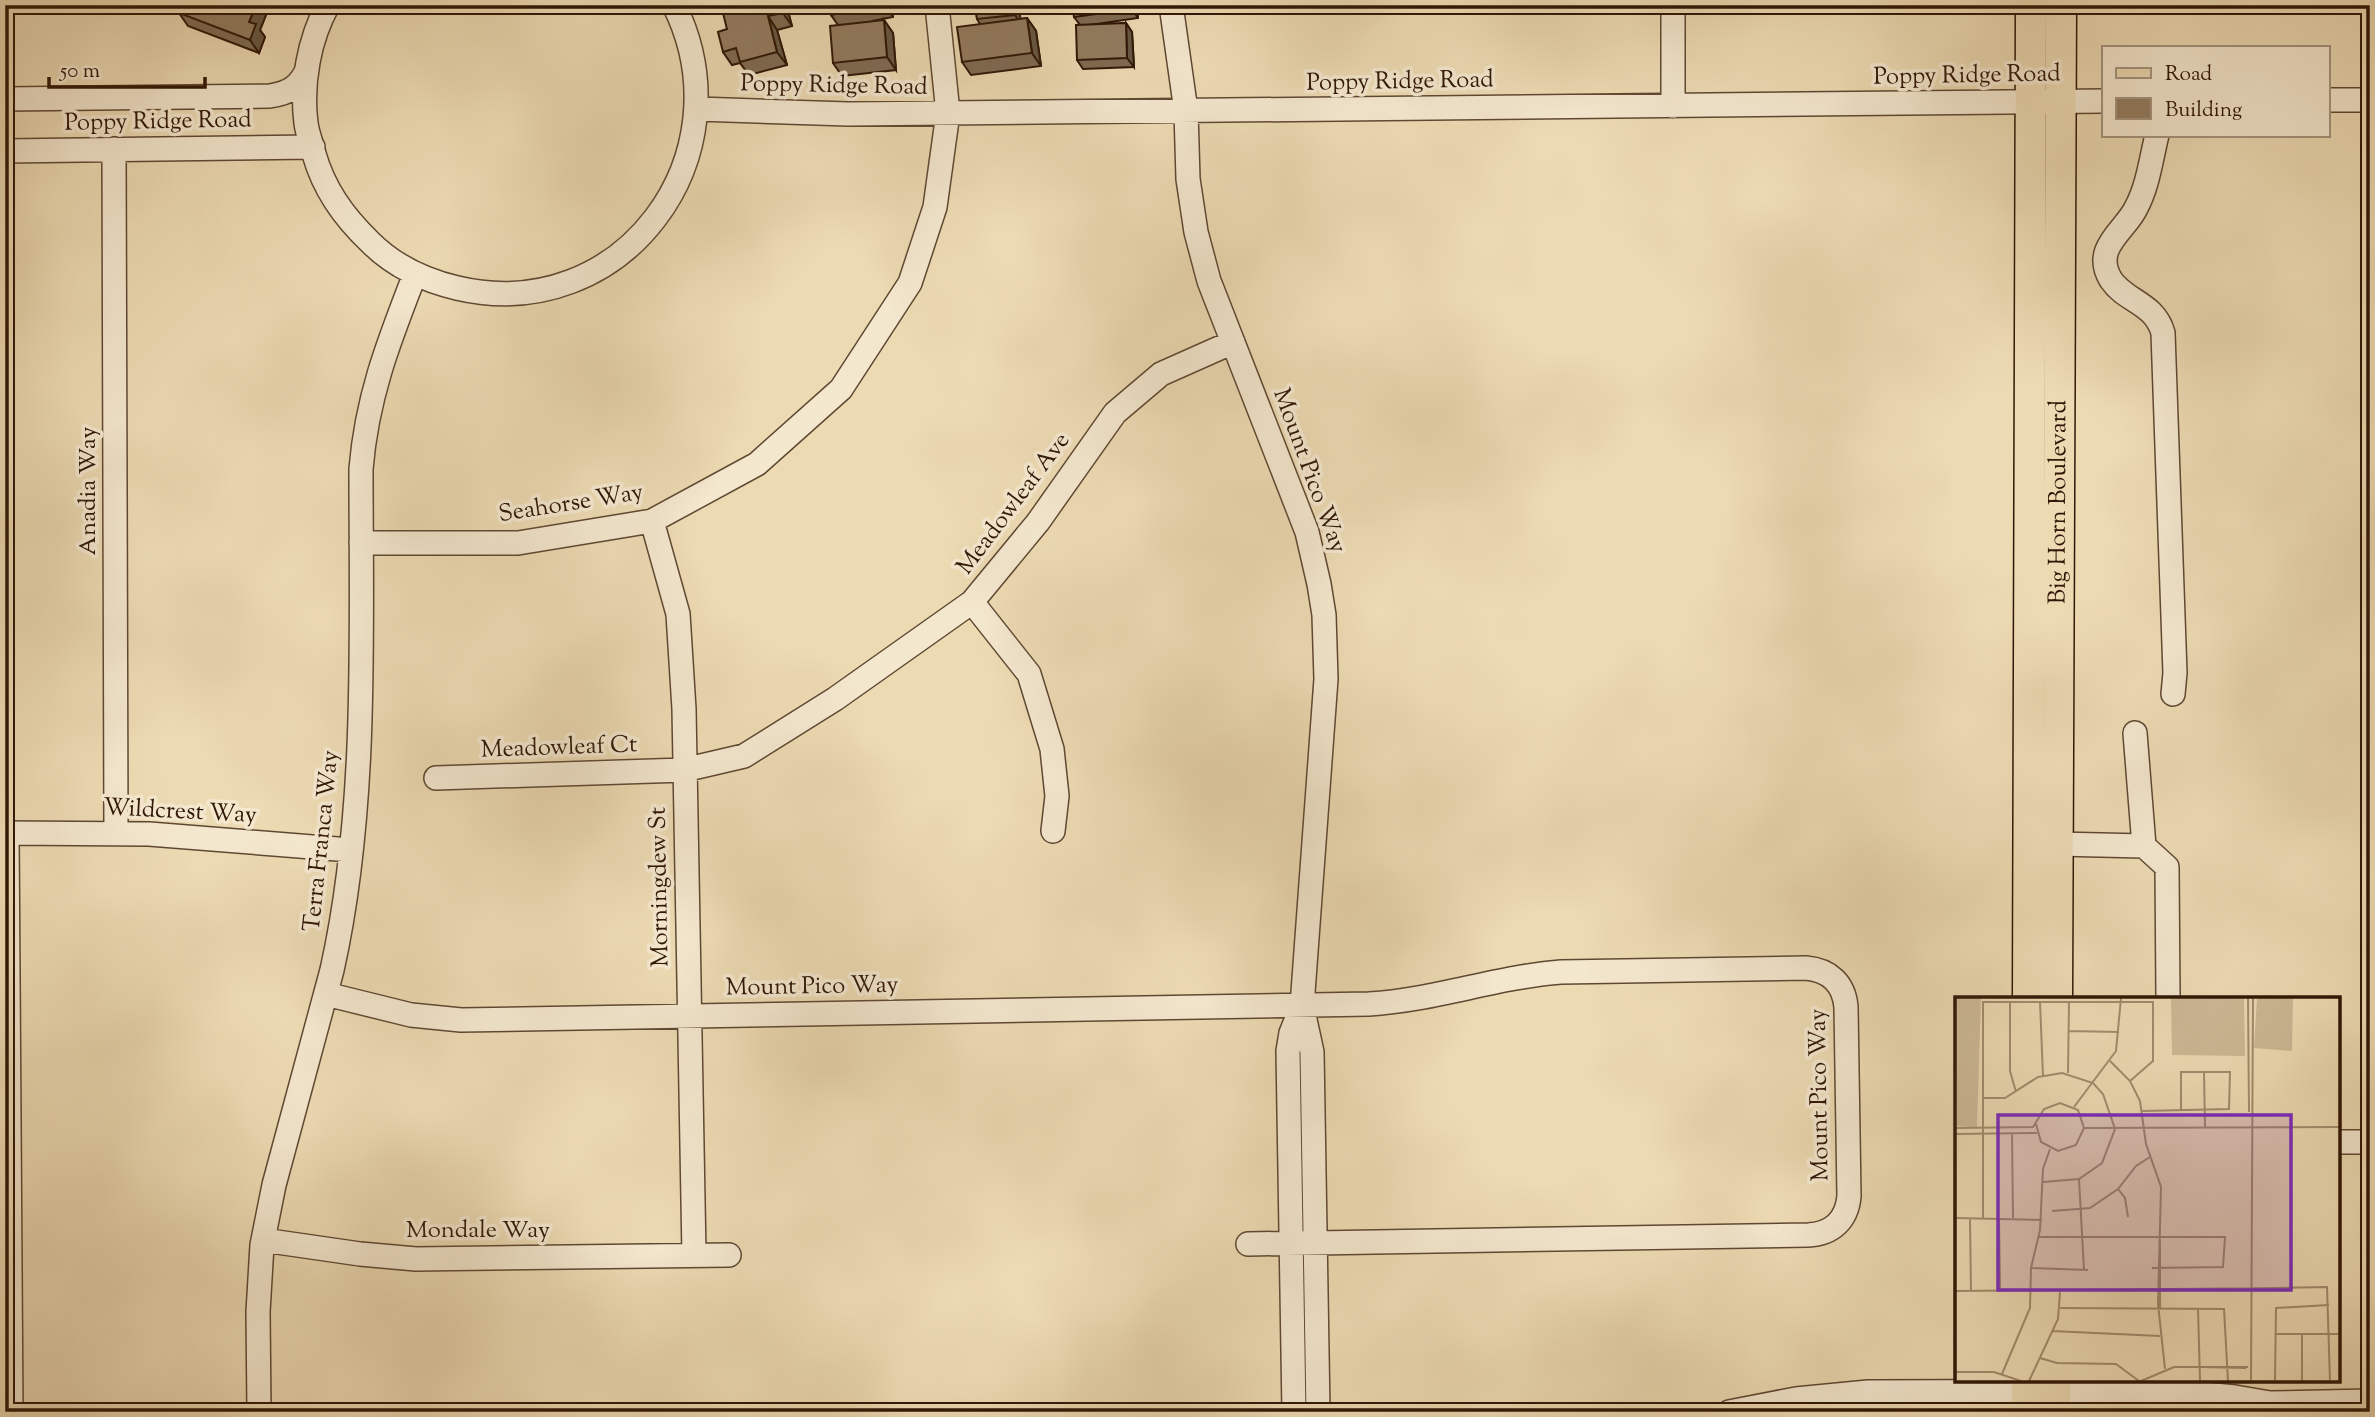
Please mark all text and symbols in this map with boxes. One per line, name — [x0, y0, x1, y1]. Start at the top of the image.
scale bar — [49, 46, 205, 90]
legend — [2102, 46, 2330, 136]
text: 50 m — [59, 57, 100, 87]
street label: Poppy Ridge Road — [1873, 57, 2061, 95]
text: Road — [2165, 60, 2212, 90]
street label: Poppy Ridge Road — [1306, 63, 1494, 101]
street label: Poppy Ridge Road — [740, 67, 928, 105]
text: Building — [2165, 96, 2242, 126]
street label: Poppy Ridge Road — [64, 103, 252, 141]
street label: Mount Pico Way — [1263, 384, 1355, 558]
street label: Big Horn Boulevard — [2042, 399, 2076, 604]
street label: Meadowleaf Ave — [949, 426, 1079, 582]
street label: Anadia Way — [72, 427, 106, 555]
street label: Seahorse Way — [496, 476, 646, 532]
street label: Meadowleaf Ct — [480, 728, 638, 768]
street label: Terra Franca Way — [296, 749, 348, 933]
street label: Wildcrest Way — [102, 791, 258, 833]
street label: Morningdew St — [642, 807, 678, 967]
street label: Mount Pico Way — [725, 968, 899, 1006]
inset map — [1955, 997, 2340, 1382]
street label: Mount Pico Way — [1801, 1008, 1839, 1182]
street label: Mondale Way — [406, 1214, 550, 1248]

